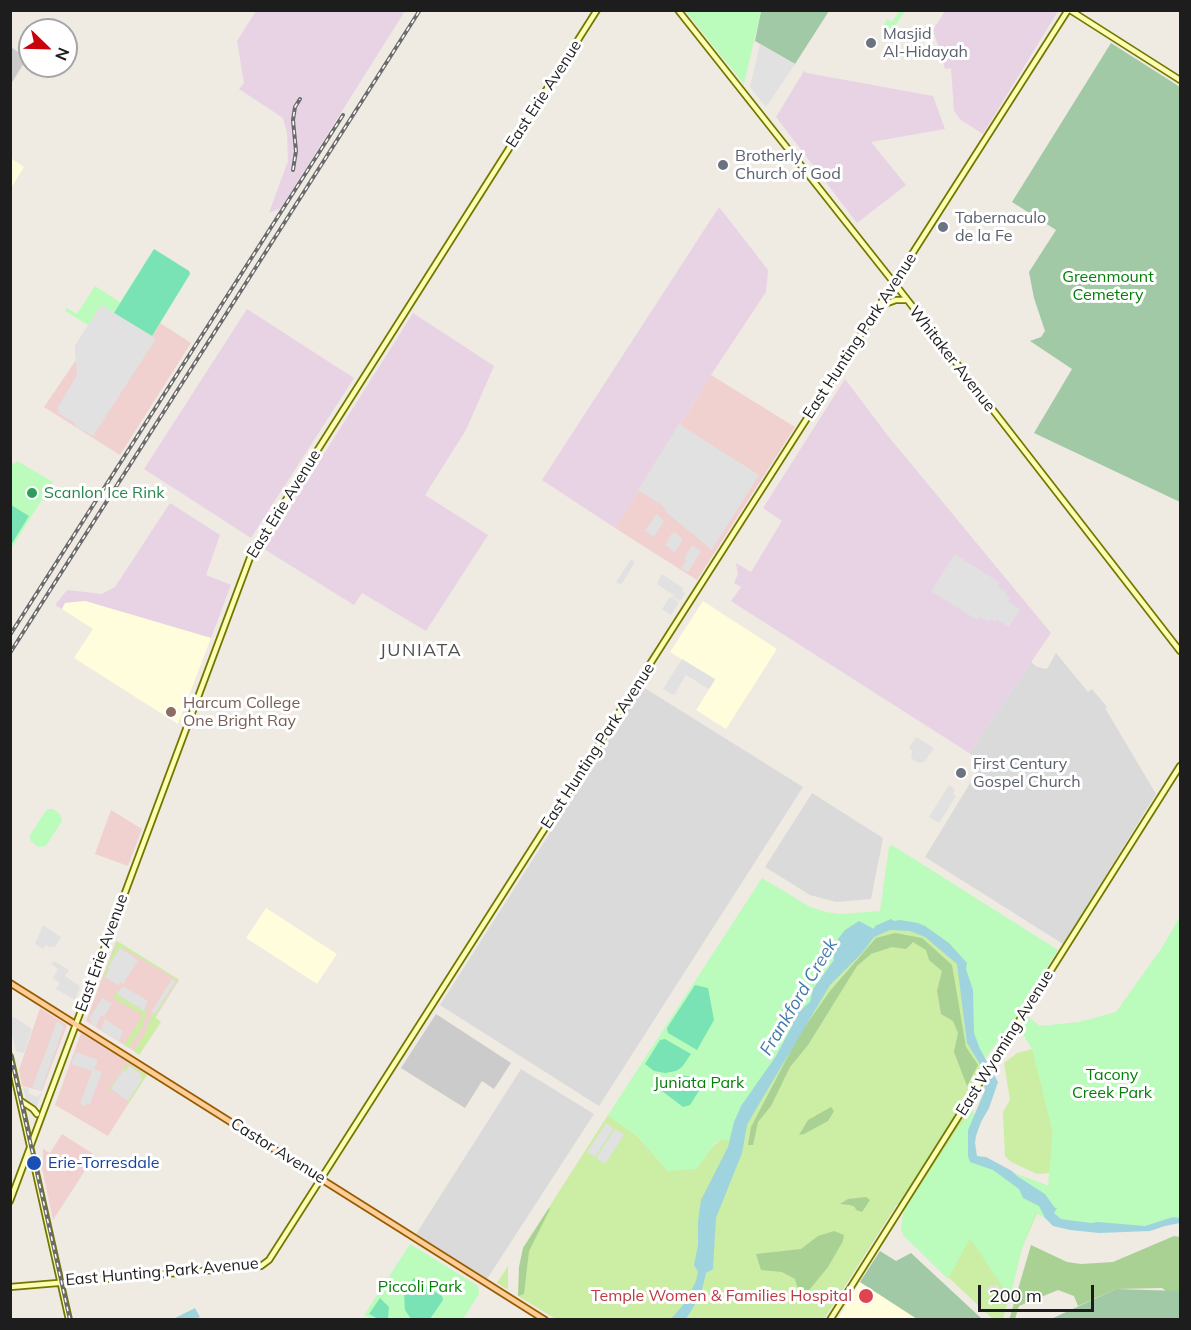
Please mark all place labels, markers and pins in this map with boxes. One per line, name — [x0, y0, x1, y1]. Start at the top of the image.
place label: Masjid Al-Hidayah — [883, 24, 968, 62]
marker: Masjid Al-Hidayah — [864, 36, 878, 50]
place label: Brotherly Church of God — [735, 146, 841, 184]
marker: Brotherly Church of God — [716, 158, 730, 172]
place label: Tabernaculo de la Fe — [955, 208, 1046, 246]
marker: Tabernaculo de la Fe — [936, 220, 950, 234]
place label: Scanlon Ice Rink — [44, 483, 165, 503]
marker: Scanlon Ice Rink — [25, 486, 39, 500]
place label: Harcum College One Bright Ray — [183, 693, 300, 731]
marker: Harcum College One Bright Ray — [164, 705, 178, 719]
place label: First Century Gospel Church — [973, 754, 1081, 792]
marker: First Century Gospel Church — [954, 766, 968, 780]
place label: Erie-Torresdale — [48, 1153, 159, 1173]
marker: Erie-Torresdale — [25, 1154, 43, 1172]
place label: Temple Women & Families Hospital — [591, 1286, 852, 1306]
marker: Temple Women & Families Hospital — [857, 1287, 875, 1305]

